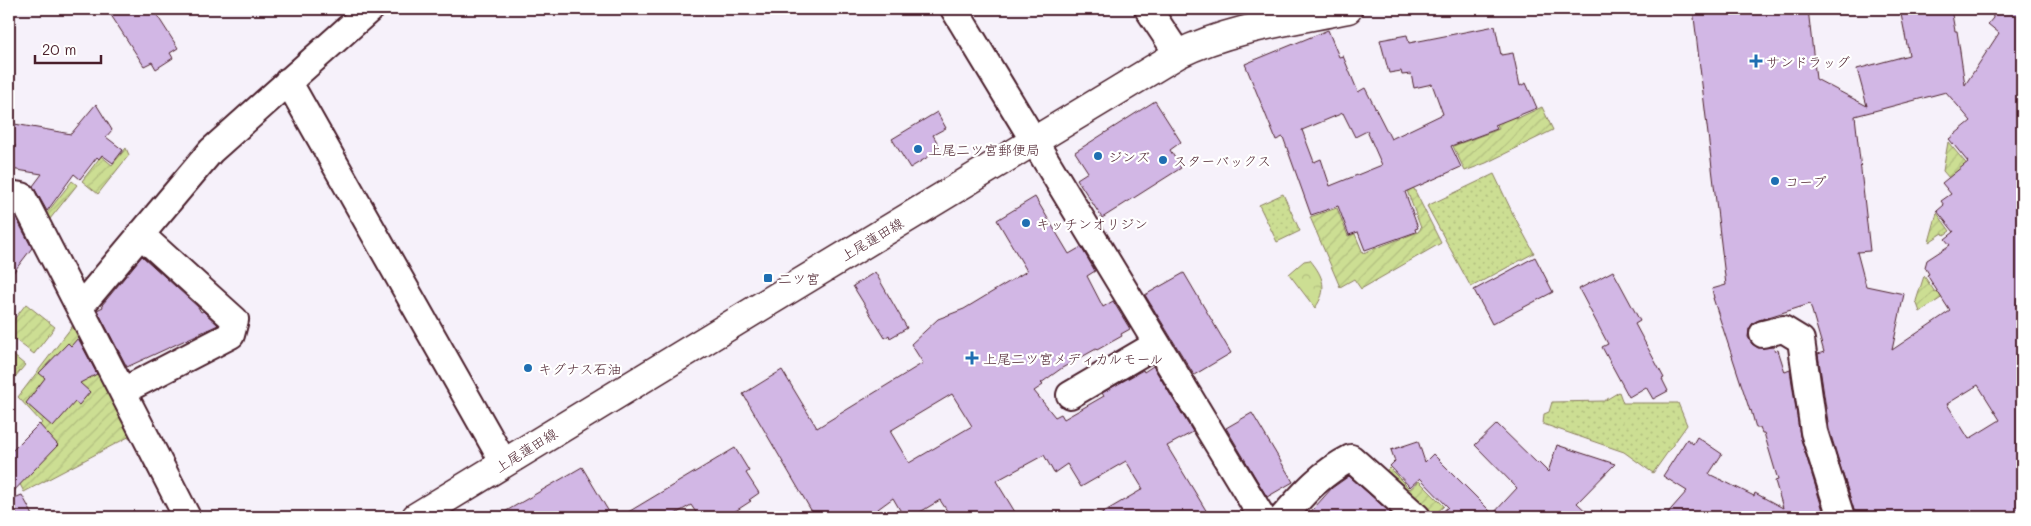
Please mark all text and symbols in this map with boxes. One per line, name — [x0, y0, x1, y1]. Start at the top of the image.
scale bar — [35, 32, 101, 64]
text: 20 m — [42, 39, 76, 59]
place label: サンドラッグ — [1766, 52, 1850, 71]
marker: サンドラッグ — [1750, 55, 1762, 67]
place label: 上尾二ツ宮郵便局 — [928, 140, 1040, 159]
marker: 上尾二ツ宮郵便局 — [912, 143, 924, 155]
place label: ジンズ — [1108, 147, 1150, 166]
marker: ジンズ — [1092, 150, 1104, 162]
place label: スターバックス — [1173, 151, 1271, 170]
marker: スターバックス — [1157, 154, 1169, 166]
place label: コープ — [1785, 172, 1826, 191]
marker: コープ — [1769, 175, 1781, 187]
street label: 上尾蓮田線 — [837, 213, 907, 265]
place label: キッチンオリジン — [1036, 214, 1148, 233]
marker: キッチンオリジン — [1020, 217, 1032, 229]
place label: 二ツ宮 — [778, 269, 820, 288]
marker: 二ツ宮 — [762, 272, 774, 284]
place label: 上尾二ツ宮メディカルモール — [983, 349, 1164, 368]
marker: 上尾二ツ宮メディカルモール — [965, 351, 979, 365]
place label: キグナス石油 — [538, 359, 621, 378]
marker: キグナス石油 — [522, 362, 534, 374]
street label: 上尾蓮田線 — [491, 423, 561, 477]

